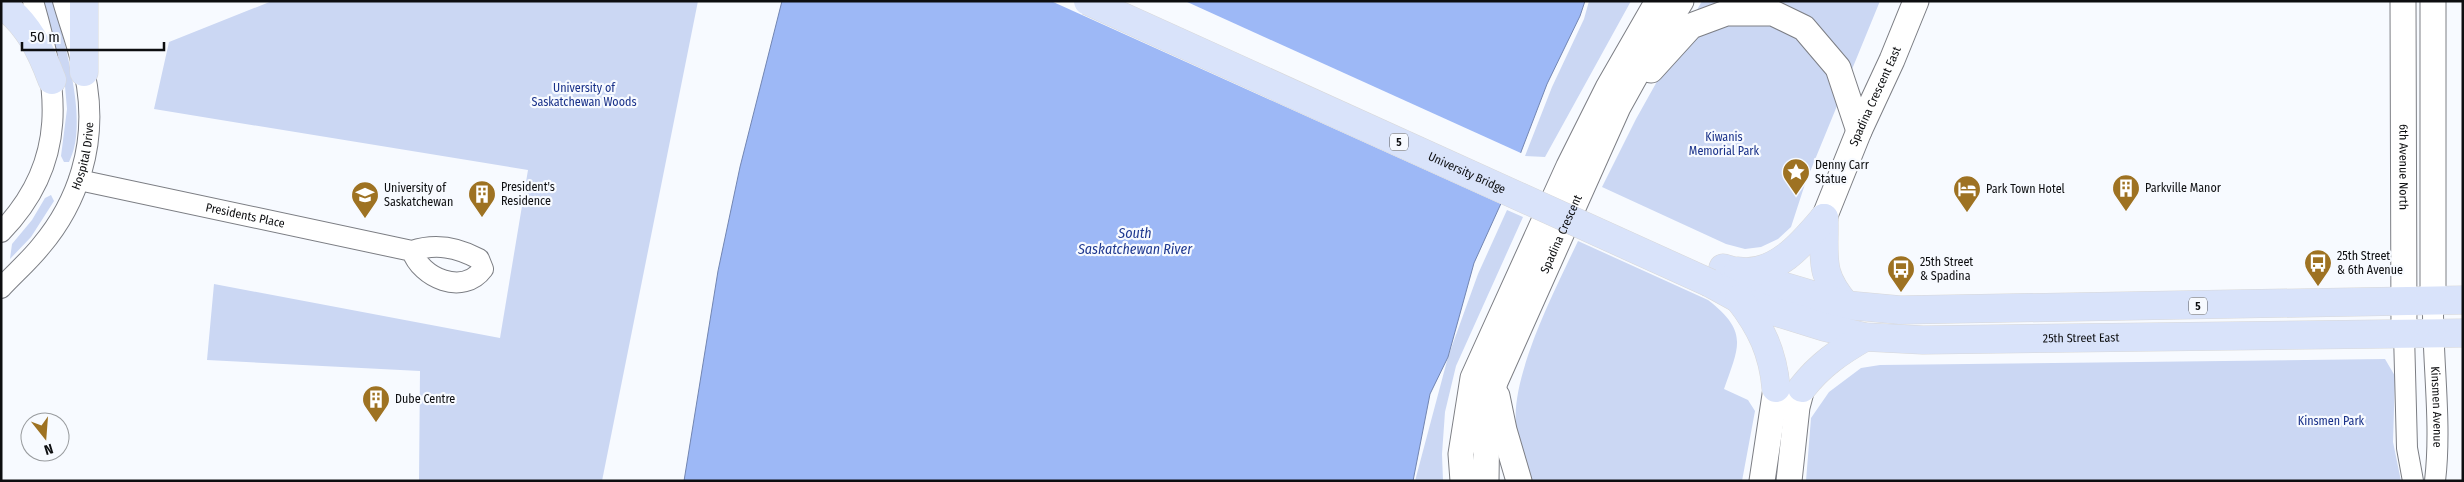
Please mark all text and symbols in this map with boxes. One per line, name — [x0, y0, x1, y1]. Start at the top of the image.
scale bar — [22, 20, 165, 52]
text: 50 m — [30, 28, 60, 46]
street label: Spadina Crescent East — [1847, 45, 1904, 148]
park label: University of Saskatchewan Woods — [531, 81, 637, 109]
street label: Hospital Drive — [69, 122, 96, 192]
street label: 6th Avenue North — [2396, 124, 2411, 210]
park label: Kiwanis Memorial Park — [1689, 130, 1760, 158]
road number: 5 — [1390, 134, 1408, 150]
street label: University Bridge — [1426, 149, 1508, 196]
place icon: Denny Carr Statue — [1781, 157, 1811, 196]
place label: Denny Carr Statue — [1815, 158, 1870, 186]
building icon: Parkville Manor — [2111, 173, 2141, 212]
hotel icon: Park Town Hotel — [1952, 174, 1982, 213]
building icon: President's Residence — [467, 179, 497, 218]
school or university icon: University of Saskatchewan — [350, 180, 380, 219]
place label: President's Residence — [501, 180, 555, 208]
place label: University of Saskatchewan — [384, 181, 453, 209]
place label: Parkville Manor — [2145, 181, 2222, 195]
place label: Park Town Hotel — [1986, 182, 2065, 196]
street label: Spadina Crescent — [1537, 193, 1585, 276]
street label: Presidents Place — [204, 200, 286, 231]
water label: South Saskatchewan River — [1077, 225, 1193, 258]
bus stop icon: 25th Street & 6th Avenue — [2303, 248, 2333, 287]
place label: 25th Street & 6th Avenue — [2337, 249, 2403, 277]
bus stop icon: 25th Street & Spadina — [1886, 254, 1916, 293]
place label: 25th Street & Spadina — [1920, 255, 1973, 283]
road number: 5 — [2189, 298, 2207, 314]
street label: 25th Street East — [2043, 330, 2119, 345]
street label: Kinsmen Avenue — [2428, 366, 2445, 448]
building icon: Dube Centre — [361, 384, 391, 423]
place label: Dube Centre — [395, 392, 455, 406]
north arrow — [20, 412, 70, 462]
park label: Kinsmen Park — [2298, 414, 2365, 428]
text: N — [42, 440, 55, 458]

